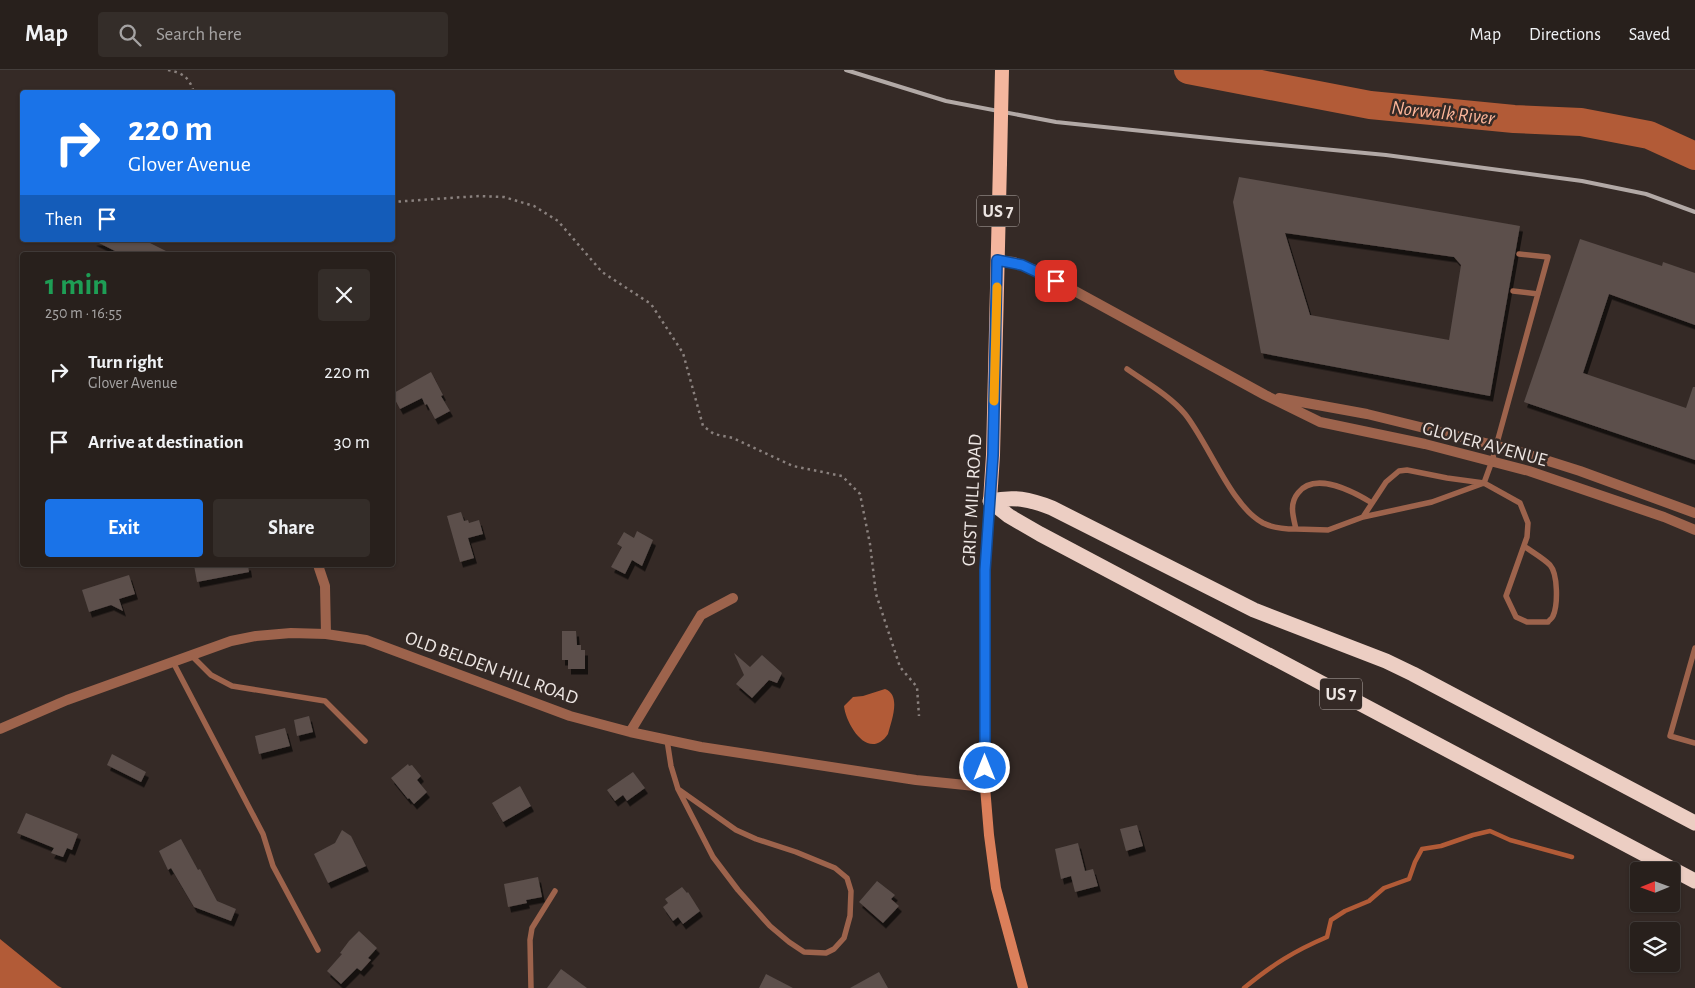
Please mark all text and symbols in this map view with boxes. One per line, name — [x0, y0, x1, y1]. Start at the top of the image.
search box — [98, 12, 448, 57]
icon: search — [116, 21, 144, 49]
text: Map — [25, 22, 68, 46]
text: Search here — [156, 25, 242, 44]
text: Map — [1470, 26, 1501, 44]
text: Directions — [1529, 26, 1601, 44]
text: Saved — [1629, 26, 1670, 44]
water label: Norwalk River — [1390, 98, 1496, 128]
icon: right — [45, 110, 110, 175]
text: 220 m — [128, 112, 213, 147]
text: Glover Avenue — [128, 153, 251, 175]
road number: US 7 — [977, 195, 1019, 226]
icon: arrive — [93, 205, 121, 233]
text: Then — [45, 210, 83, 229]
pin — [1035, 260, 1077, 302]
icon: arrive — [1042, 267, 1070, 295]
button: close — [318, 269, 370, 321]
text: 1 min — [45, 270, 108, 300]
text: 250 m · 16:55 — [45, 305, 122, 321]
text: Turn right — [88, 353, 163, 372]
icon: right — [45, 358, 73, 386]
text: 220 m — [324, 363, 370, 382]
text: Glover Avenue — [88, 375, 177, 391]
street label: GLOVER AVENUE — [1420, 419, 1549, 470]
icon: arrive — [45, 428, 73, 456]
text: Arrive at destination — [88, 433, 244, 452]
text: 30 m — [334, 433, 370, 452]
street label: GRIST MILL ROAD — [960, 433, 985, 567]
button: Exit — [45, 499, 203, 557]
button: Share — [213, 499, 370, 557]
street label: OLD BELDEN HILL ROAD — [402, 628, 581, 709]
road number: US 7 — [1320, 678, 1362, 710]
position arrow — [958, 741, 1010, 793]
north arrow — [1630, 862, 1680, 912]
map controls — [1630, 862, 1680, 972]
button: layers — [1630, 922, 1680, 972]

